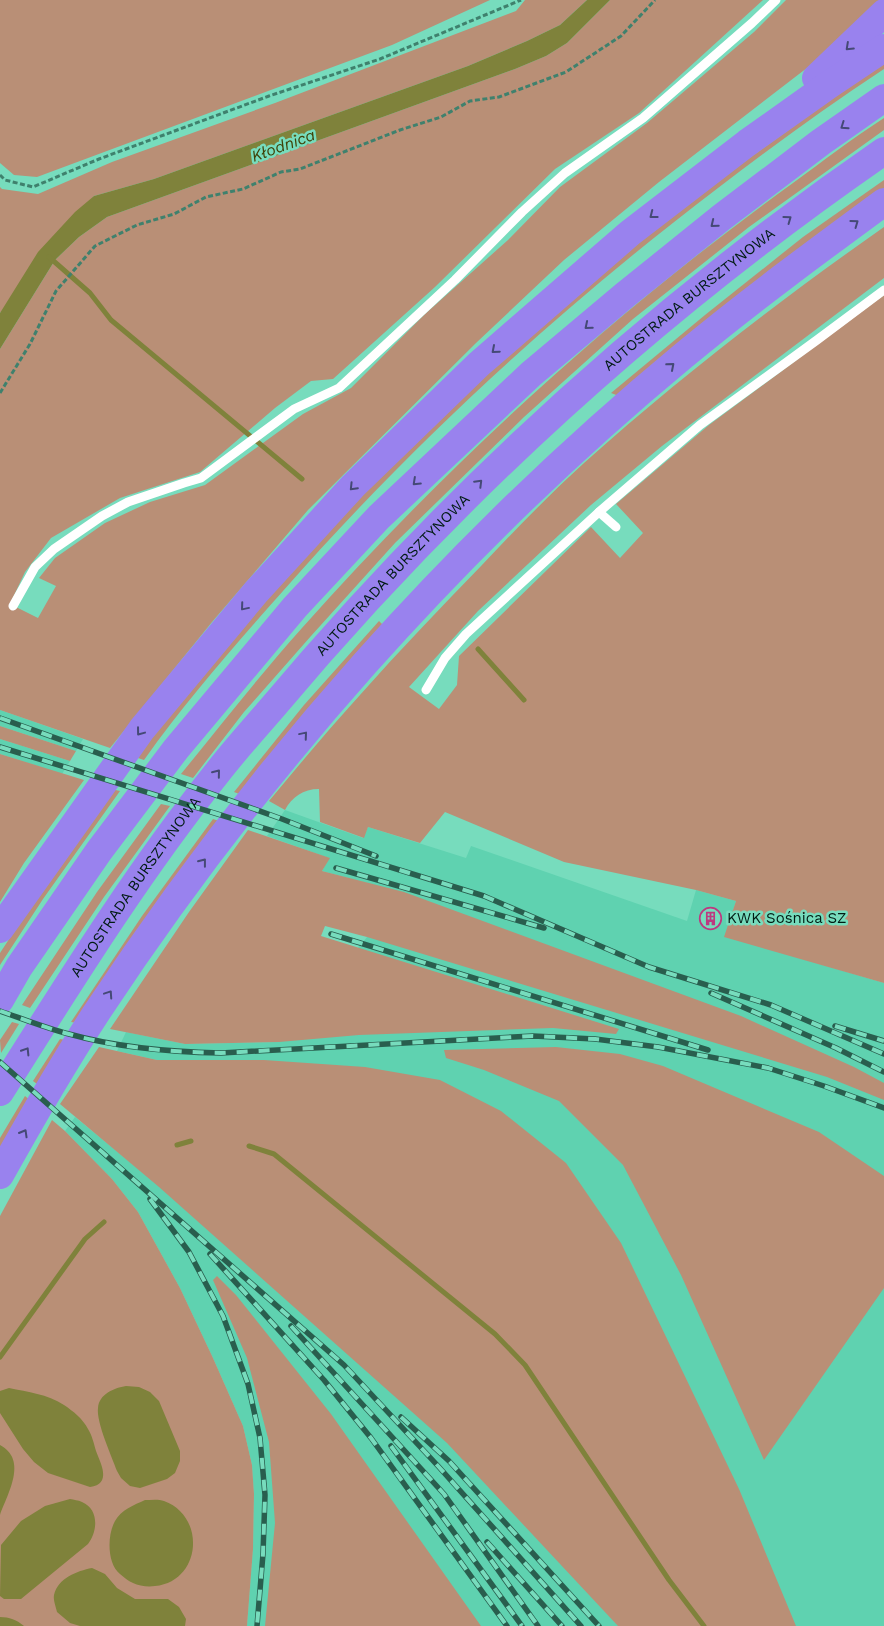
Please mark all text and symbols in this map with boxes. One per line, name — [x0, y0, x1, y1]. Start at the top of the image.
one-way arrow — [845, 41, 854, 50]
one-way arrow — [840, 120, 850, 129]
water label: Kłodnica — [249, 125, 318, 166]
one-way arrow — [649, 209, 659, 218]
one-way arrow — [782, 216, 792, 225]
one-way arrow — [711, 218, 720, 226]
one-way arrow — [849, 220, 859, 229]
street label: AUTOSTRADA BURSZTYNOWA — [599, 224, 778, 374]
one-way arrow — [585, 320, 594, 329]
one-way arrow — [492, 344, 501, 352]
one-way arrow — [666, 362, 675, 371]
one-way arrow — [413, 476, 422, 485]
one-way arrow — [473, 480, 482, 489]
one-way arrow — [350, 481, 359, 490]
street label: AUTOSTRADA BURSZTYNOWA — [312, 490, 473, 659]
one-way arrow — [241, 601, 250, 610]
one-way arrow — [138, 726, 146, 735]
one-way arrow — [299, 731, 308, 740]
one-way arrow — [212, 770, 220, 779]
street label: AUTOSTRADA BURSZTYNOWA — [66, 793, 204, 980]
one-way arrow — [198, 859, 206, 868]
building icon: KWK Sośnica SZ — [699, 906, 723, 930]
place label: KWK Sośnica SZ — [727, 909, 847, 927]
one-way arrow — [103, 991, 112, 1000]
one-way arrow — [20, 1047, 29, 1056]
one-way arrow — [18, 1129, 28, 1138]

